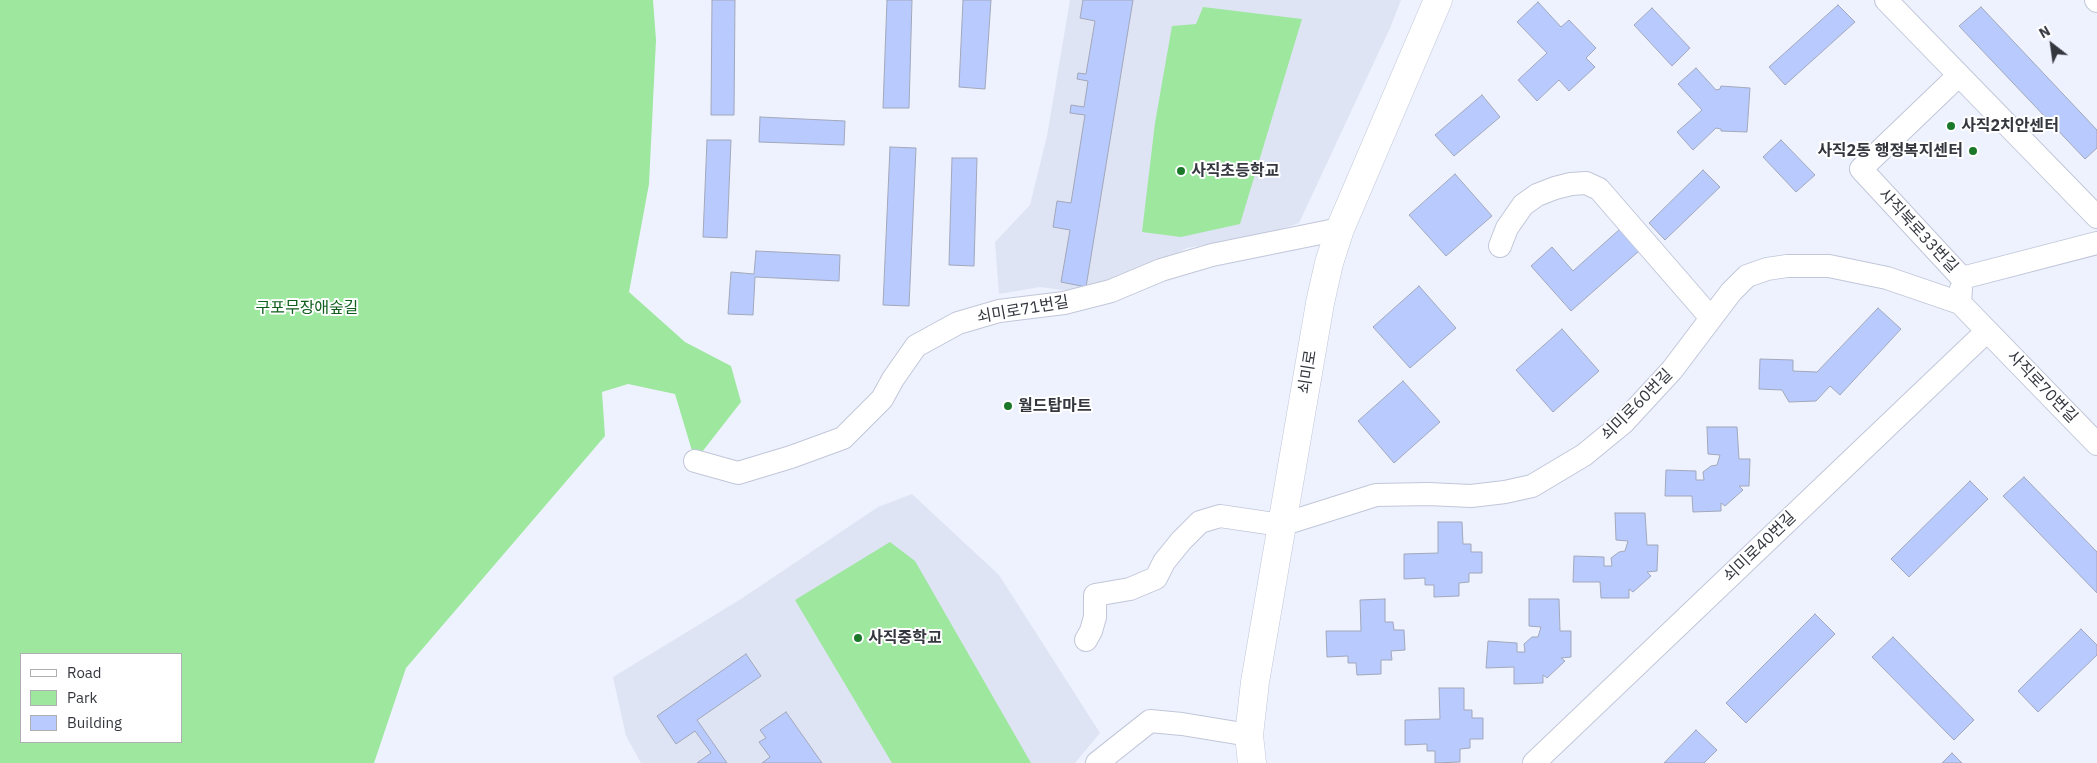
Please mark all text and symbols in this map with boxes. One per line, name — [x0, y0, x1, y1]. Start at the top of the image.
north arrow — [2027, 20, 2077, 70]
text: N — [2036, 22, 2053, 42]
place label: 사직2치안센터 — [1961, 116, 2059, 136]
marker: 사직2치안센터 — [1945, 120, 1957, 132]
place label: 사직2동 행정복지센터 — [1817, 141, 1963, 161]
marker: 사직2동 행정복지센터 — [1967, 145, 1979, 157]
place label: 사직초등학교 — [1191, 161, 1279, 181]
marker: 사직초등학교 — [1175, 165, 1187, 177]
street label: 사직북로33번길 — [1874, 185, 1962, 277]
street label: 쇠미로71번길 — [976, 292, 1070, 328]
park label: 구포무장애숲길 — [255, 298, 359, 318]
street label: 사직로70번길 — [2003, 347, 2081, 427]
street label: 쇠미로 — [1295, 349, 1321, 395]
street label: 쇠미로60번길 — [1597, 365, 1677, 445]
place label: 월드탑마트 — [1018, 396, 1092, 416]
marker: 월드탑마트 — [1002, 400, 1014, 412]
street label: 쇠미로40번길 — [1720, 508, 1800, 586]
place label: 사직중학교 — [868, 628, 942, 648]
marker: 사직중학교 — [852, 632, 864, 644]
legend — [20, 653, 182, 743]
text: Road — [67, 663, 102, 682]
text: Park — [67, 688, 97, 707]
text: Building — [67, 713, 122, 732]

